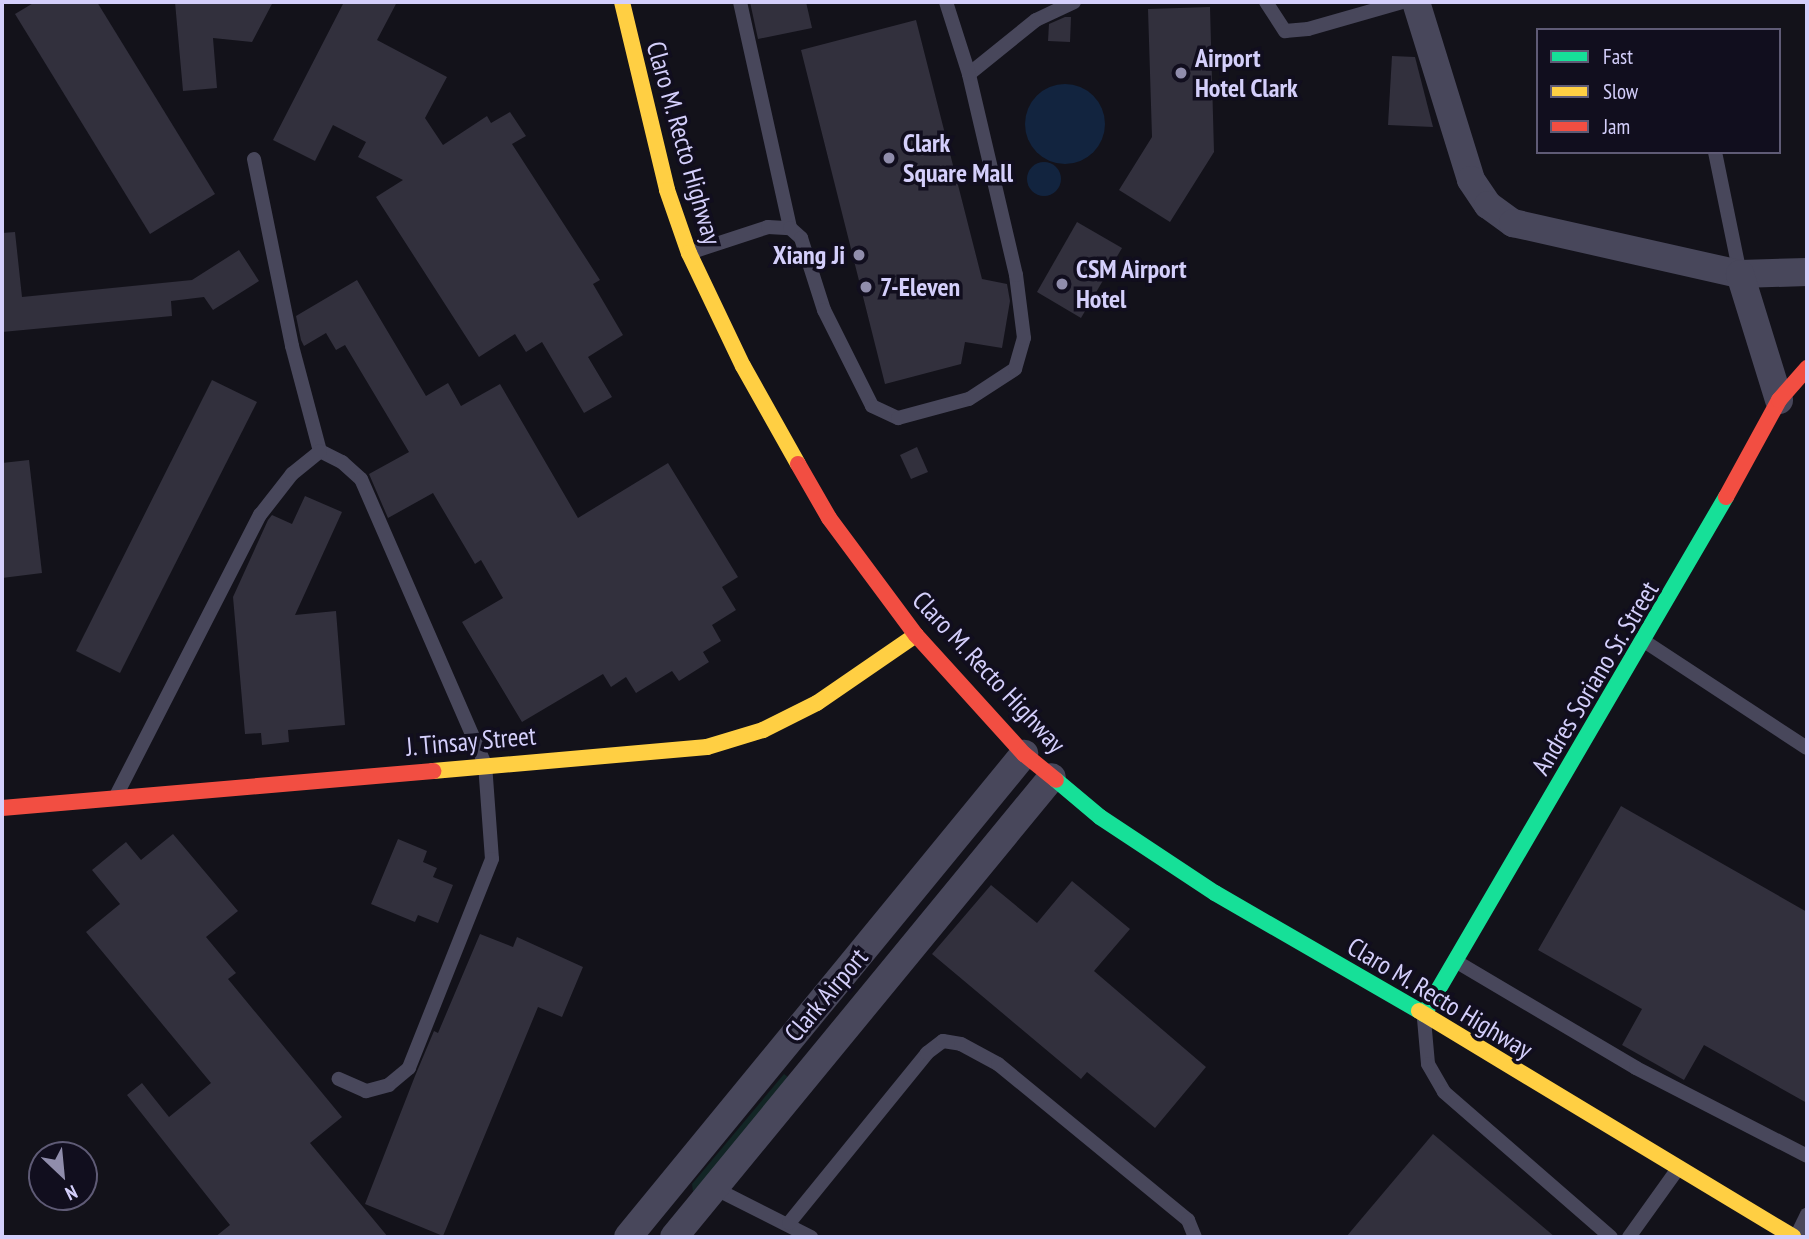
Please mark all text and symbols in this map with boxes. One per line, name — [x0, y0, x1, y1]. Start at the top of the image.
legend — [1536, 28, 1781, 154]
street label: Claro M. Recto Highway — [640, 37, 728, 249]
place label: Airport Hotel Clark — [1195, 42, 1298, 104]
text: Fast — [1603, 43, 1633, 70]
marker: Airport Hotel Clark — [1173, 65, 1189, 81]
text: Slow — [1603, 78, 1638, 105]
text: Jam — [1603, 113, 1630, 140]
place label: Clark Square Mall — [903, 127, 1013, 188]
marker: Clark Square Mall — [881, 150, 897, 166]
place label: Xiang Ji — [773, 239, 845, 271]
marker: Xiang Ji — [851, 247, 867, 263]
place label: CSM Airport Hotel — [1076, 253, 1187, 314]
place label: 7-Eleven — [880, 271, 960, 303]
marker: CSM Airport Hotel — [1054, 276, 1070, 292]
marker: 7-Eleven — [858, 279, 874, 295]
street label: Andres Soriano Sr. Street — [1525, 575, 1665, 781]
street label: Claro M. Recto Highway — [905, 584, 1073, 760]
street label: J. Tinsay Street — [403, 720, 539, 762]
street label: Claro M. Recto Highway — [1341, 930, 1539, 1066]
street label: Clark Airport — [778, 941, 874, 1049]
north arrow — [28, 1141, 98, 1211]
text: N — [61, 1180, 81, 1206]

